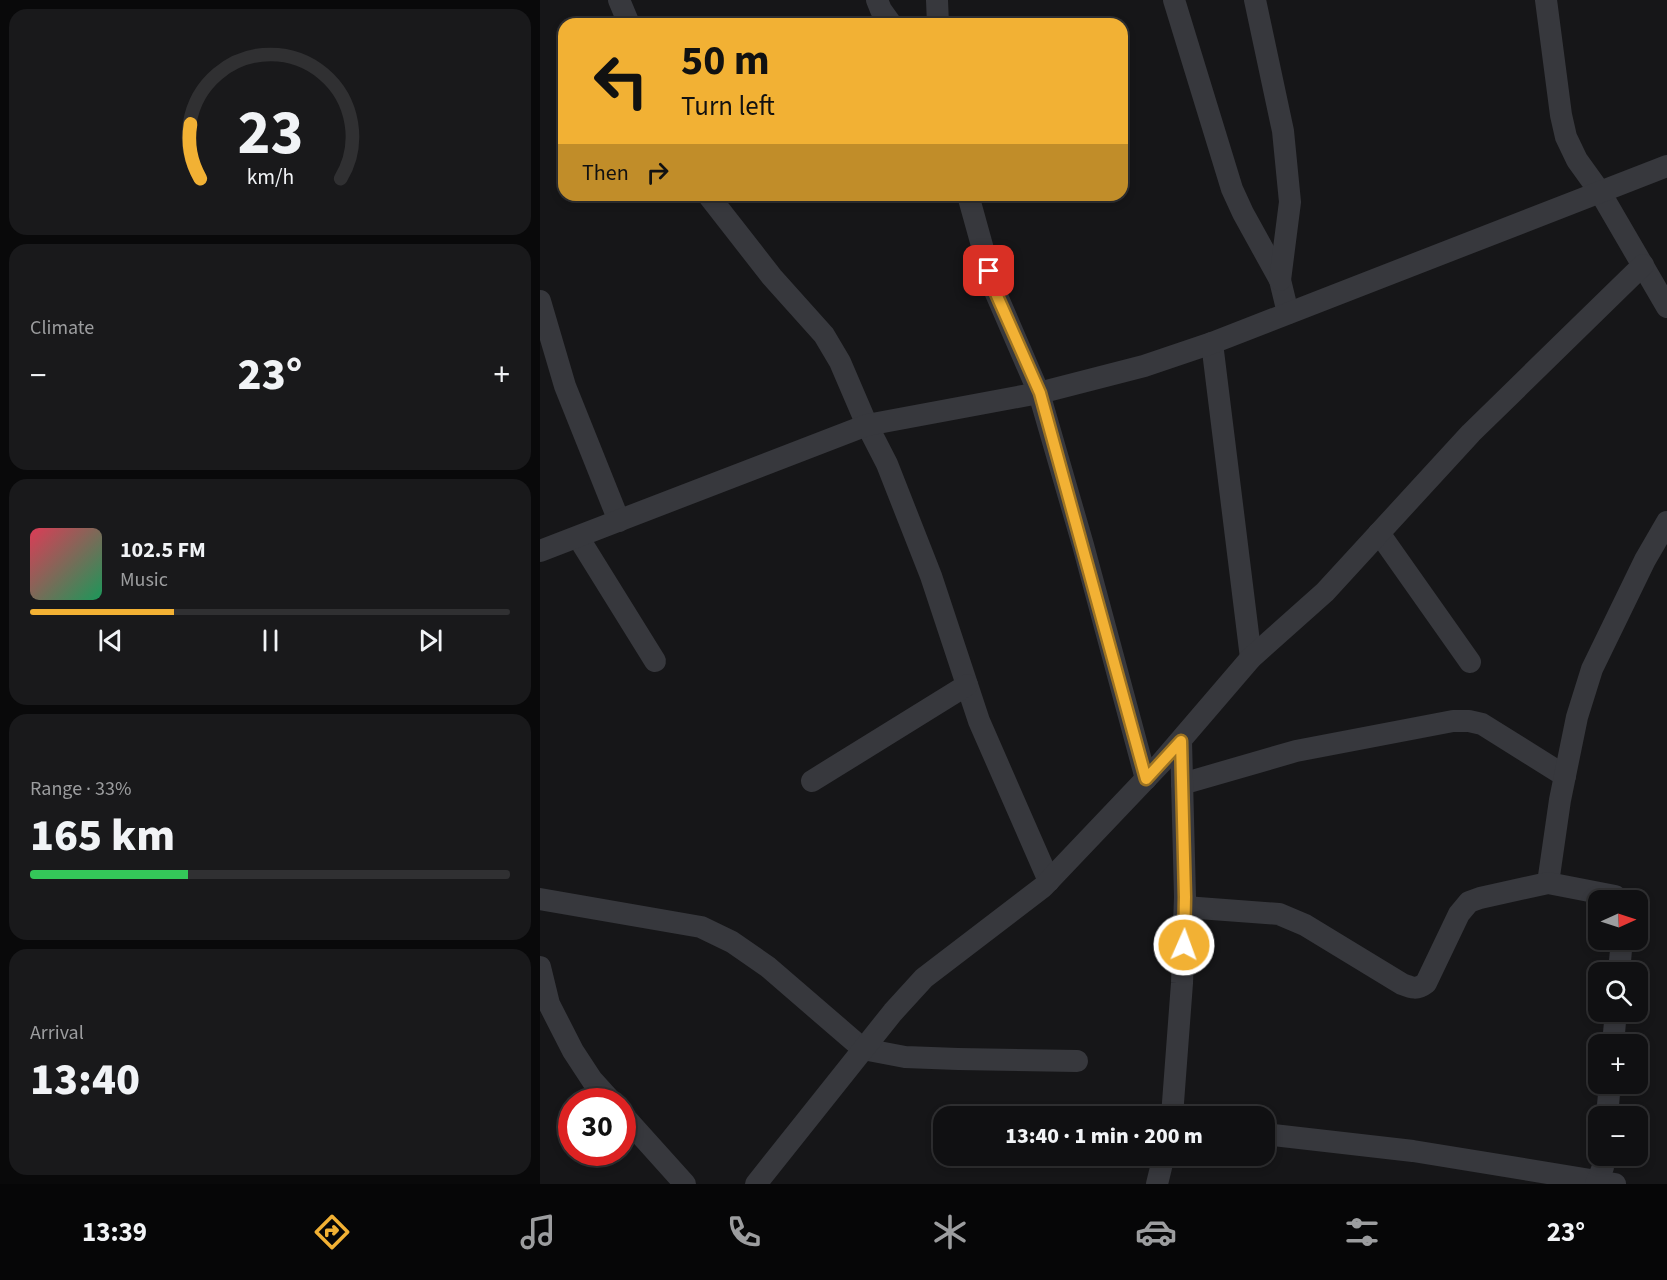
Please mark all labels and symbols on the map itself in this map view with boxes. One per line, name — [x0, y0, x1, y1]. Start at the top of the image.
pin — [963, 245, 1014, 296]
north arrow — [1588, 890, 1648, 950]
position arrow — [1152, 913, 1216, 977]
speed limit sign: 30 — [558, 1088, 636, 1166]

